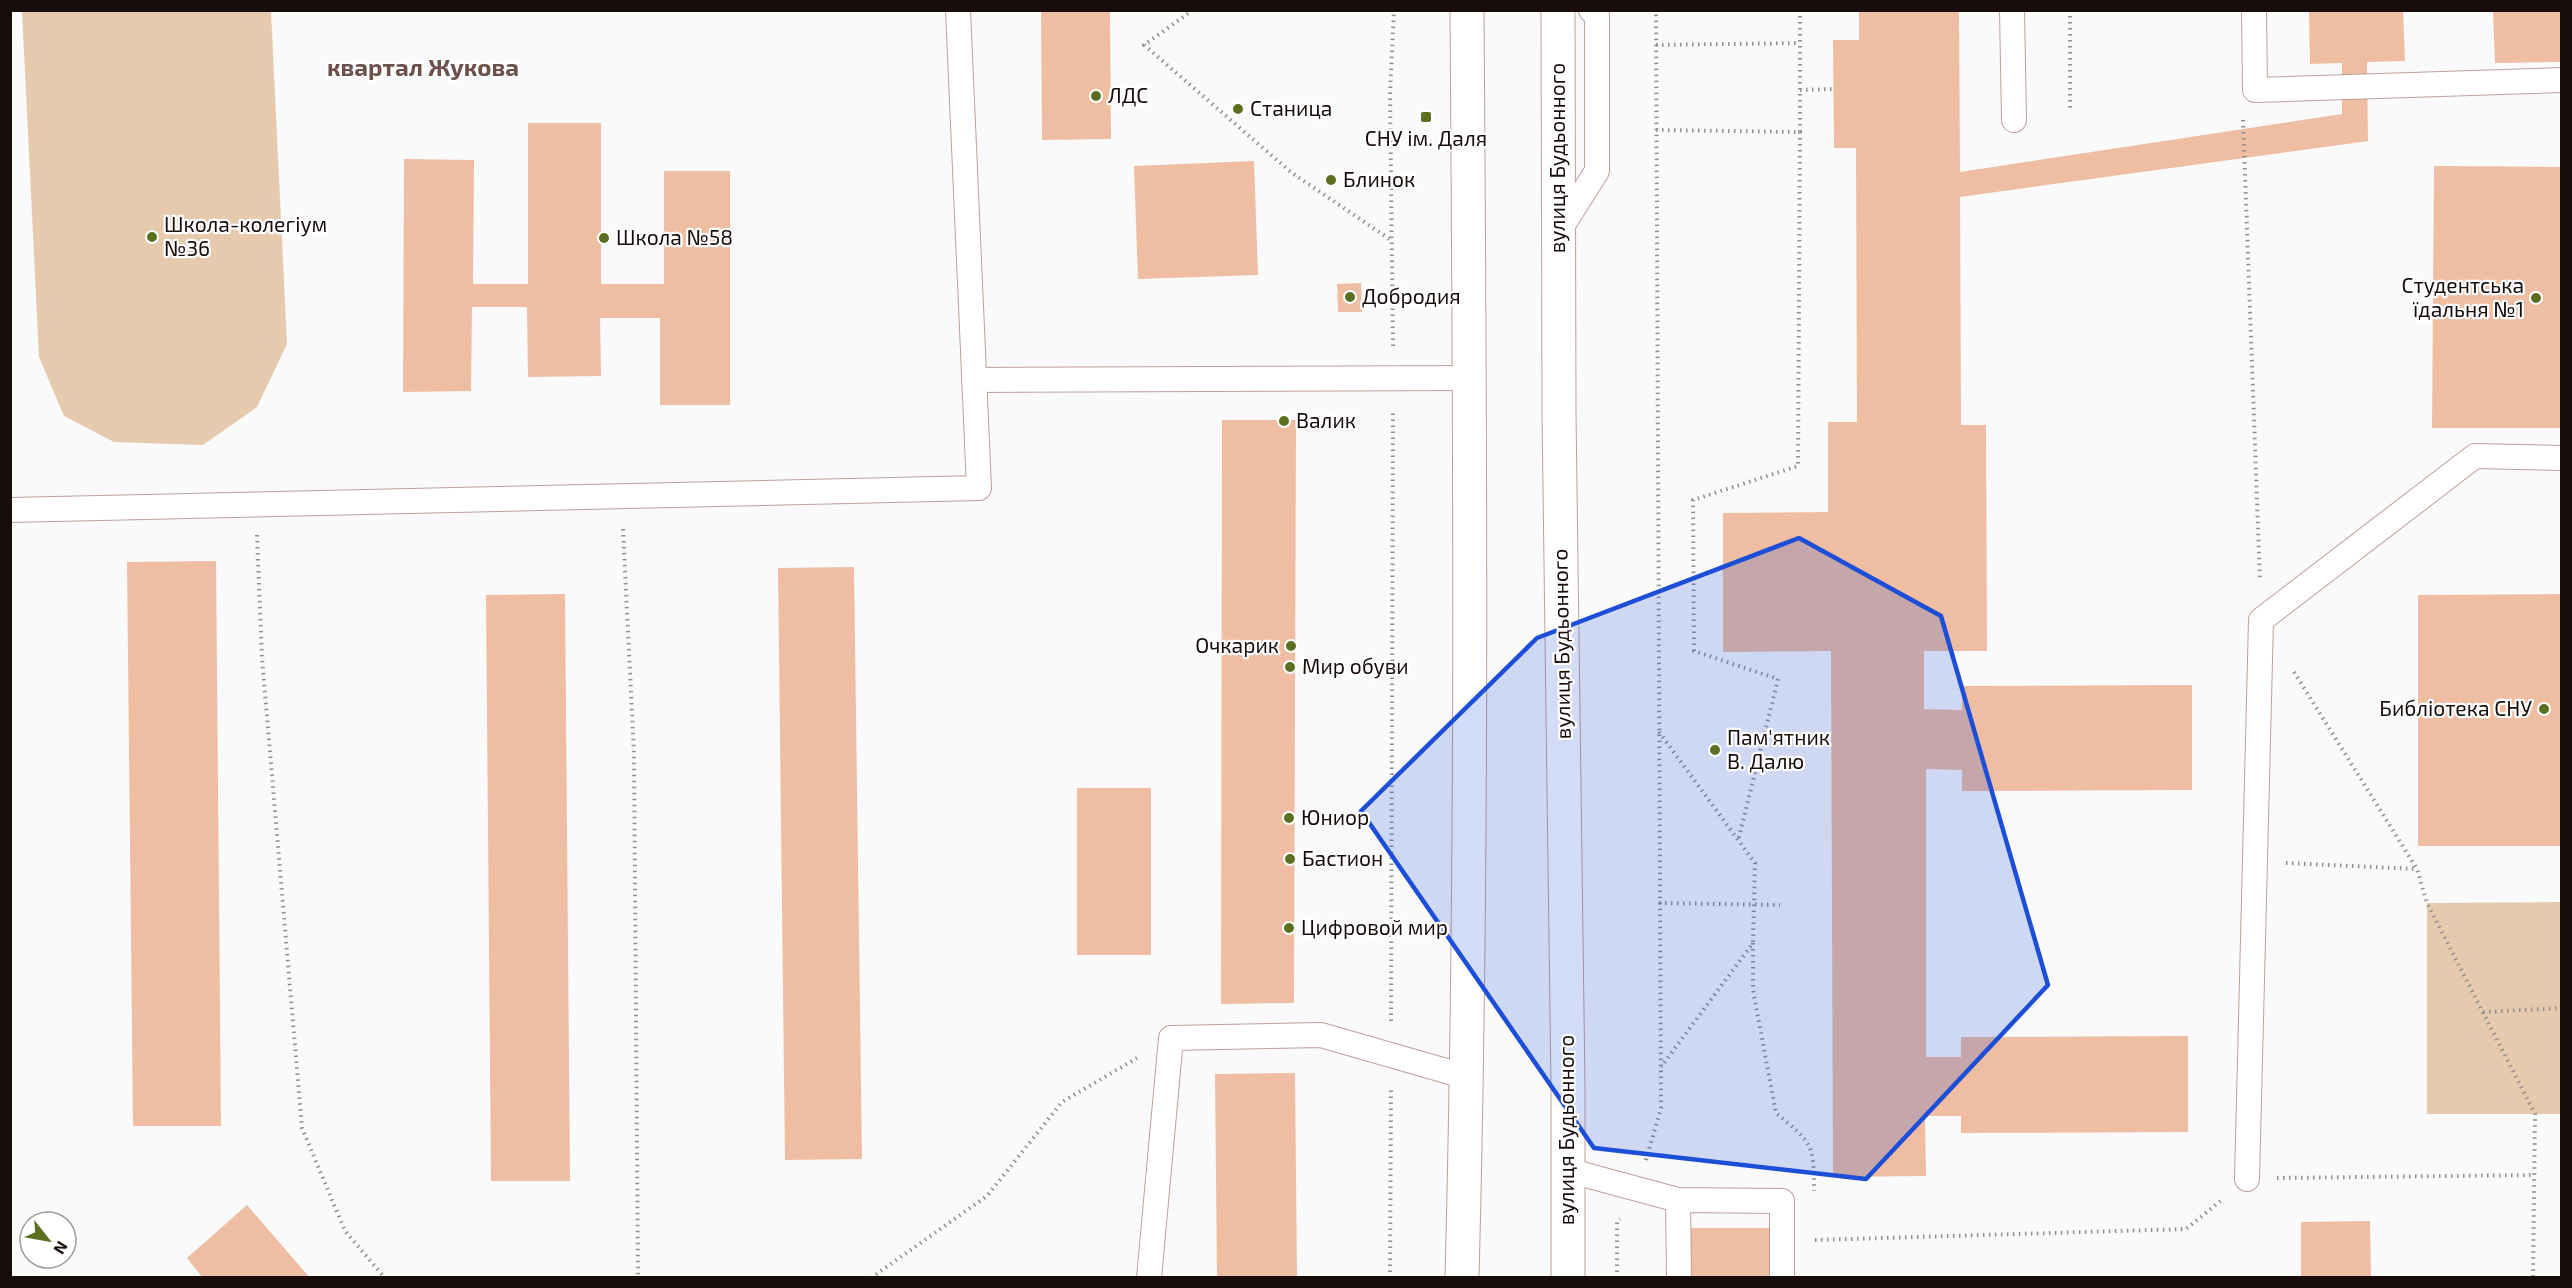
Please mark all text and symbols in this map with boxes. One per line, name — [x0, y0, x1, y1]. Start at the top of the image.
district label: квартал Жукова — [327, 52, 519, 81]
street label: вулиця Будьонного — [1544, 63, 1570, 253]
place label: ЛДС — [1108, 82, 1148, 107]
marker: ЛДС — [1089, 89, 1103, 103]
place label: Станица — [1250, 95, 1332, 120]
marker: Станица — [1231, 102, 1245, 116]
marker: СНУ ім. Даля — [1419, 110, 1433, 124]
place label: СНУ ім. Даля — [1365, 125, 1487, 150]
place label: Блинок — [1343, 166, 1415, 191]
marker: Блинок — [1324, 173, 1338, 187]
place label: Школа-колегіум №36 — [164, 211, 327, 260]
place label: Школа №58 — [616, 224, 733, 249]
marker: Школа-колегіум №36 — [145, 230, 159, 244]
marker: Школа №58 — [597, 231, 611, 245]
place label: Студентська їдальня №1 — [2401, 272, 2524, 321]
place label: Добродия — [1362, 283, 1461, 308]
marker: Добродия — [1343, 290, 1357, 304]
marker: Студентська їдальня №1 — [2529, 291, 2543, 305]
place label: Валик — [1296, 407, 1356, 432]
marker: Валик — [1277, 414, 1291, 428]
street label: вулиця Будьонного — [1546, 549, 1576, 740]
place label: Очкарик — [1195, 632, 1279, 657]
marker: Очкарик — [1284, 639, 1298, 653]
place label: Мир обуви — [1302, 653, 1409, 679]
marker: Мир обуви — [1283, 660, 1297, 674]
place label: Библіотека СНУ — [2379, 695, 2532, 720]
marker: Библіотека СНУ — [2537, 702, 2551, 716]
place label: Пам'ятник В. Далю — [1727, 724, 1830, 773]
marker: Пам'ятник В. Далю — [1708, 743, 1722, 757]
place label: Юниор — [1301, 804, 1369, 829]
marker: Юниор — [1282, 811, 1296, 825]
place label: Бастион — [1302, 845, 1383, 870]
marker: Бастион — [1283, 852, 1297, 866]
place label: Цифровой мир — [1301, 914, 1448, 939]
marker: Цифровой мир — [1282, 921, 1296, 935]
street label: вулиця Будьонного — [1553, 1035, 1579, 1225]
north arrow — [18, 1210, 78, 1270]
text: N — [50, 1238, 72, 1258]

